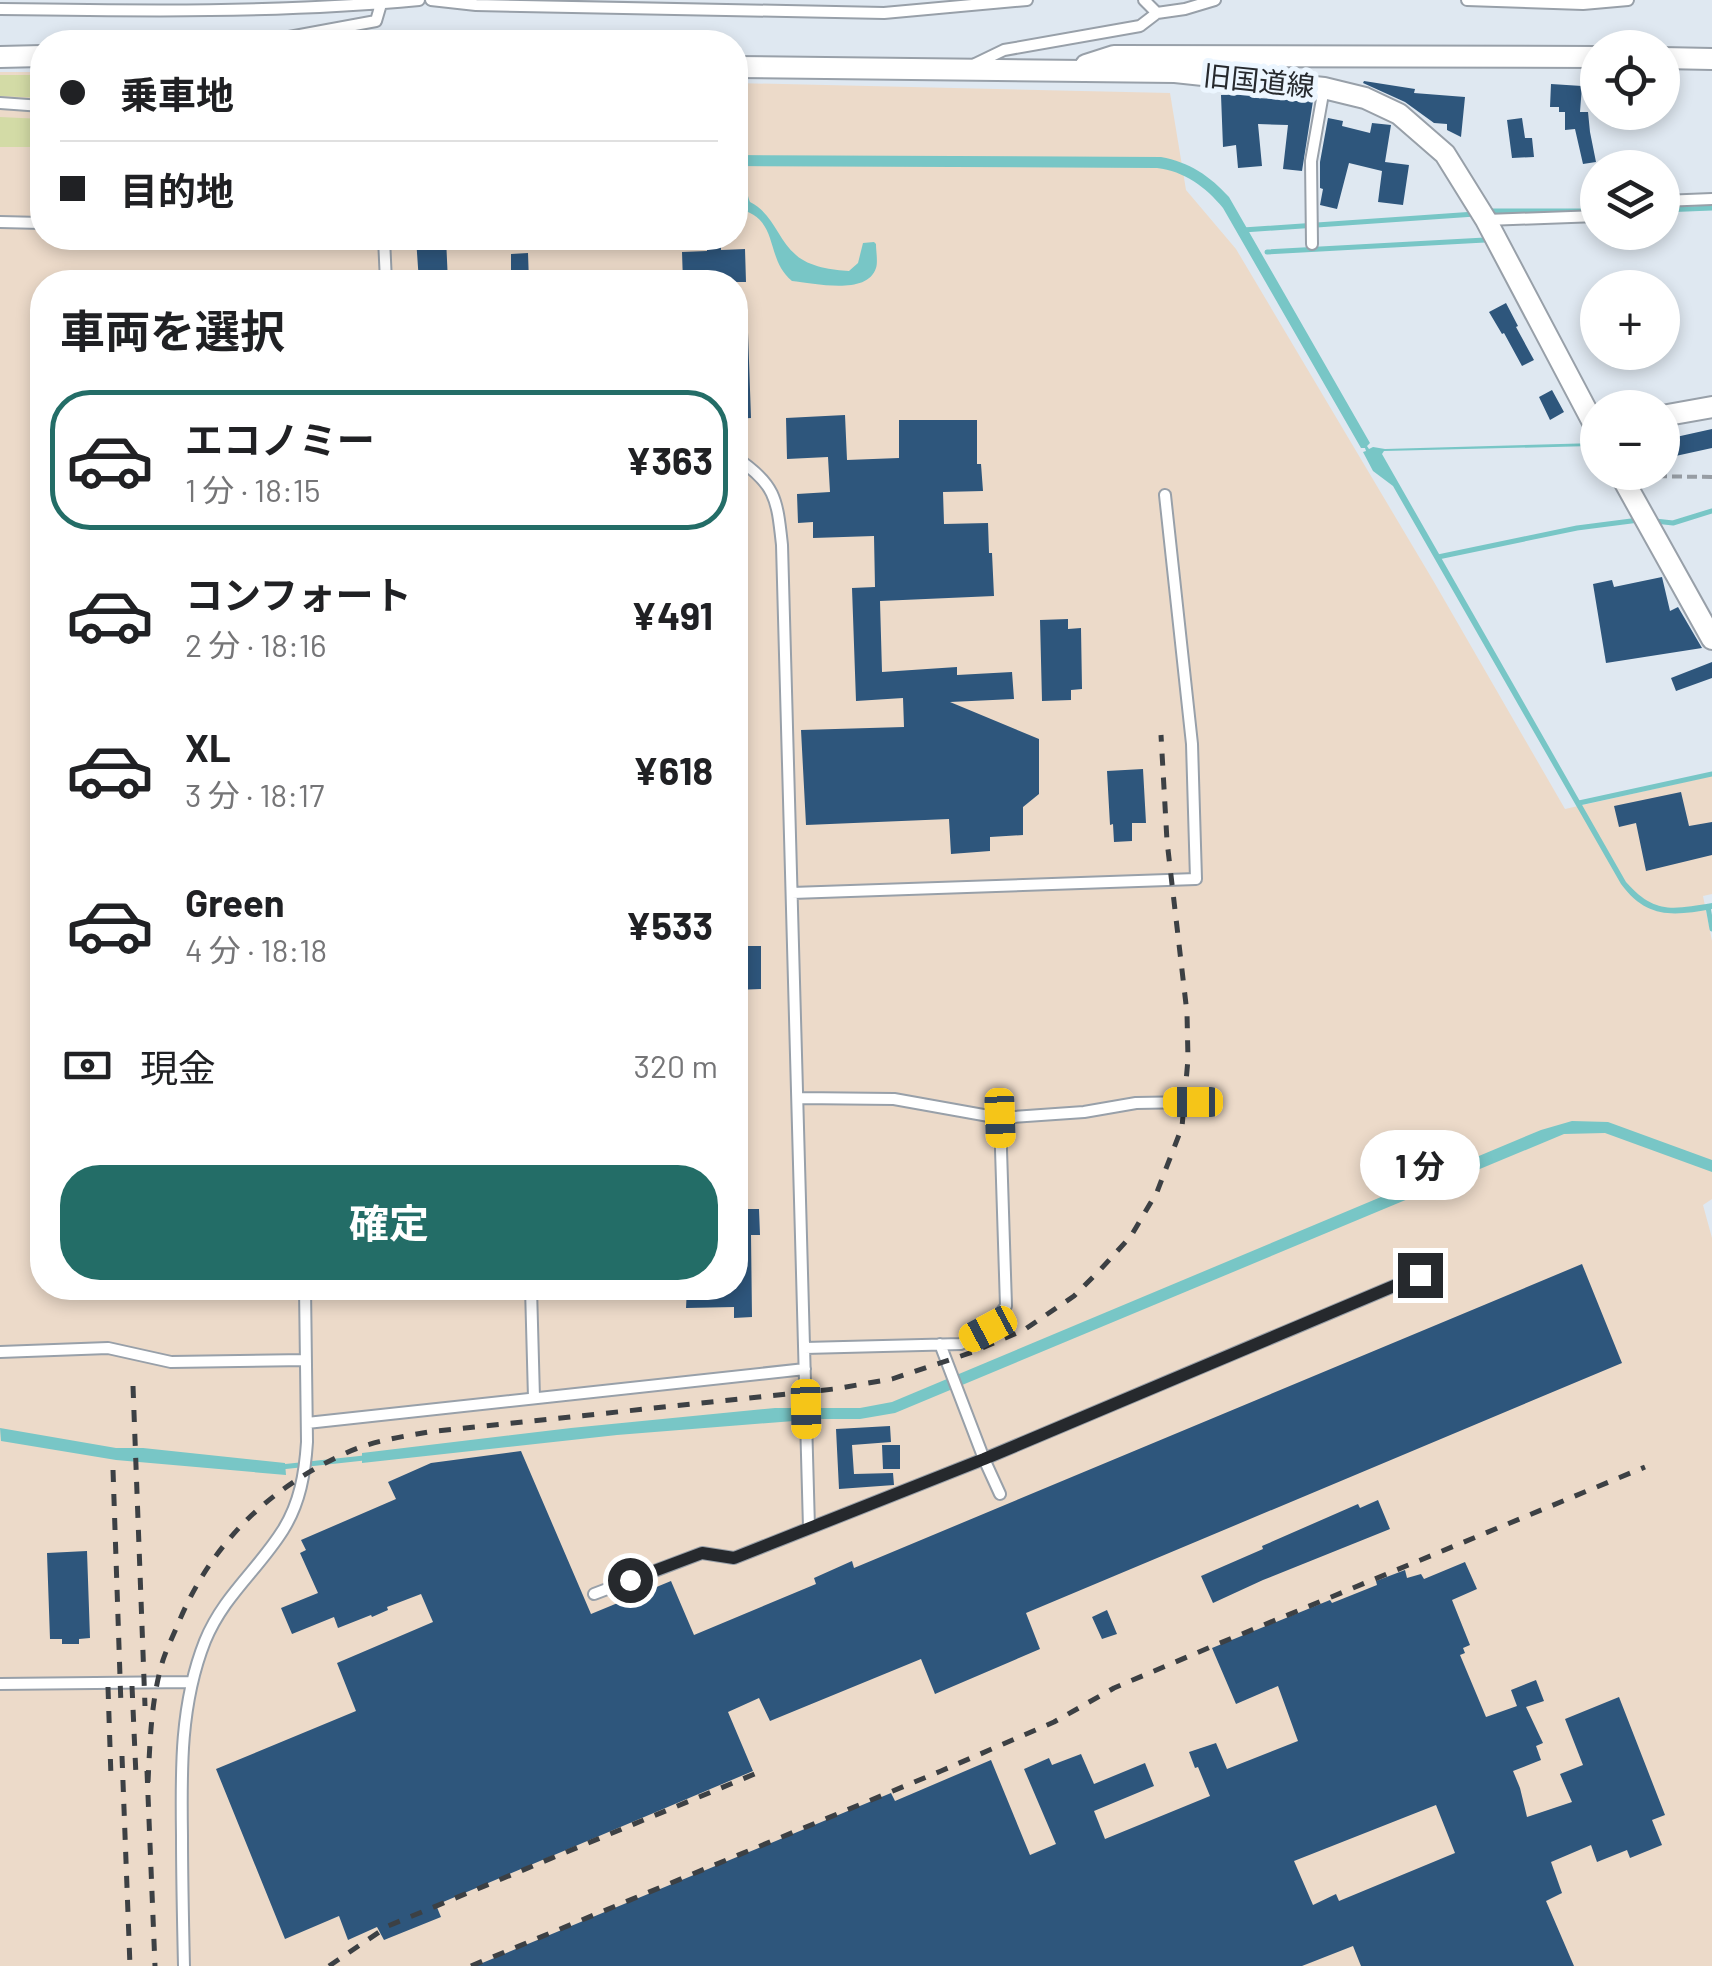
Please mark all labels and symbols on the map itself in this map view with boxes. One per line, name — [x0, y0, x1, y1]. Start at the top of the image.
street label: 旧国道線 — [1202, 57, 1317, 103]
car — [984, 1087, 1016, 1149]
car — [1163, 1087, 1223, 1117]
callout: 1 分 — [1360, 1130, 1480, 1200]
route end — [1398, 1253, 1443, 1298]
car — [954, 1302, 1022, 1356]
car — [790, 1379, 822, 1439]
route start — [608, 1558, 653, 1603]

